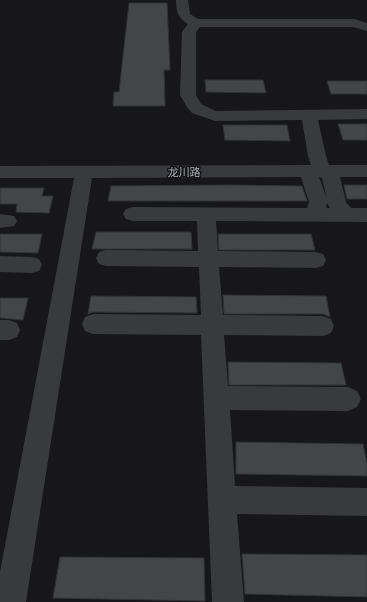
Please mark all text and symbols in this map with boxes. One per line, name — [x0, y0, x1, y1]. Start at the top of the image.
street label: 龙川路 — [168, 166, 201, 179]

